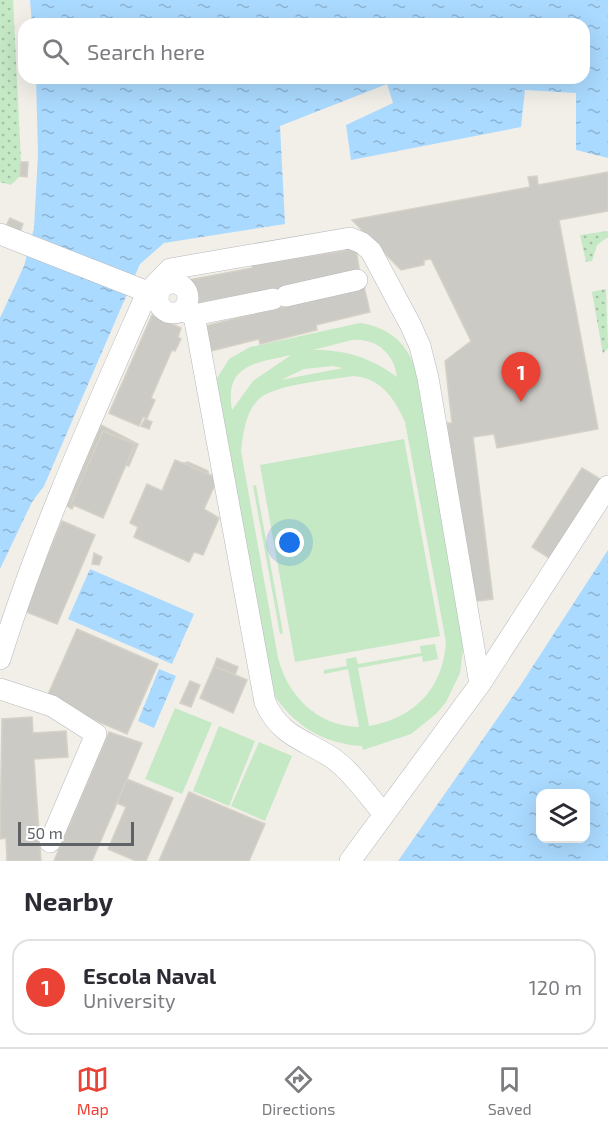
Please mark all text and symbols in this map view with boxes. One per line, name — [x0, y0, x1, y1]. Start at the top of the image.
search box — [18, 18, 590, 84]
icon: search — [39, 35, 72, 68]
text: Search here — [87, 38, 205, 64]
pin: 1 — [502, 352, 540, 402]
your location — [275, 528, 304, 557]
map controls — [536, 789, 590, 843]
button: layers — [536, 789, 590, 843]
scale bar — [18, 819, 134, 846]
text: 50 m — [27, 823, 63, 842]
text: Nearby — [24, 885, 113, 916]
text: Escola Naval — [83, 962, 216, 988]
text: 1 — [41, 975, 50, 999]
text: 120 m — [529, 975, 582, 999]
text: University — [83, 988, 175, 1012]
tab: Map — [76, 1063, 109, 1118]
tab: Directions — [262, 1063, 335, 1118]
tab: Saved — [488, 1063, 532, 1118]

